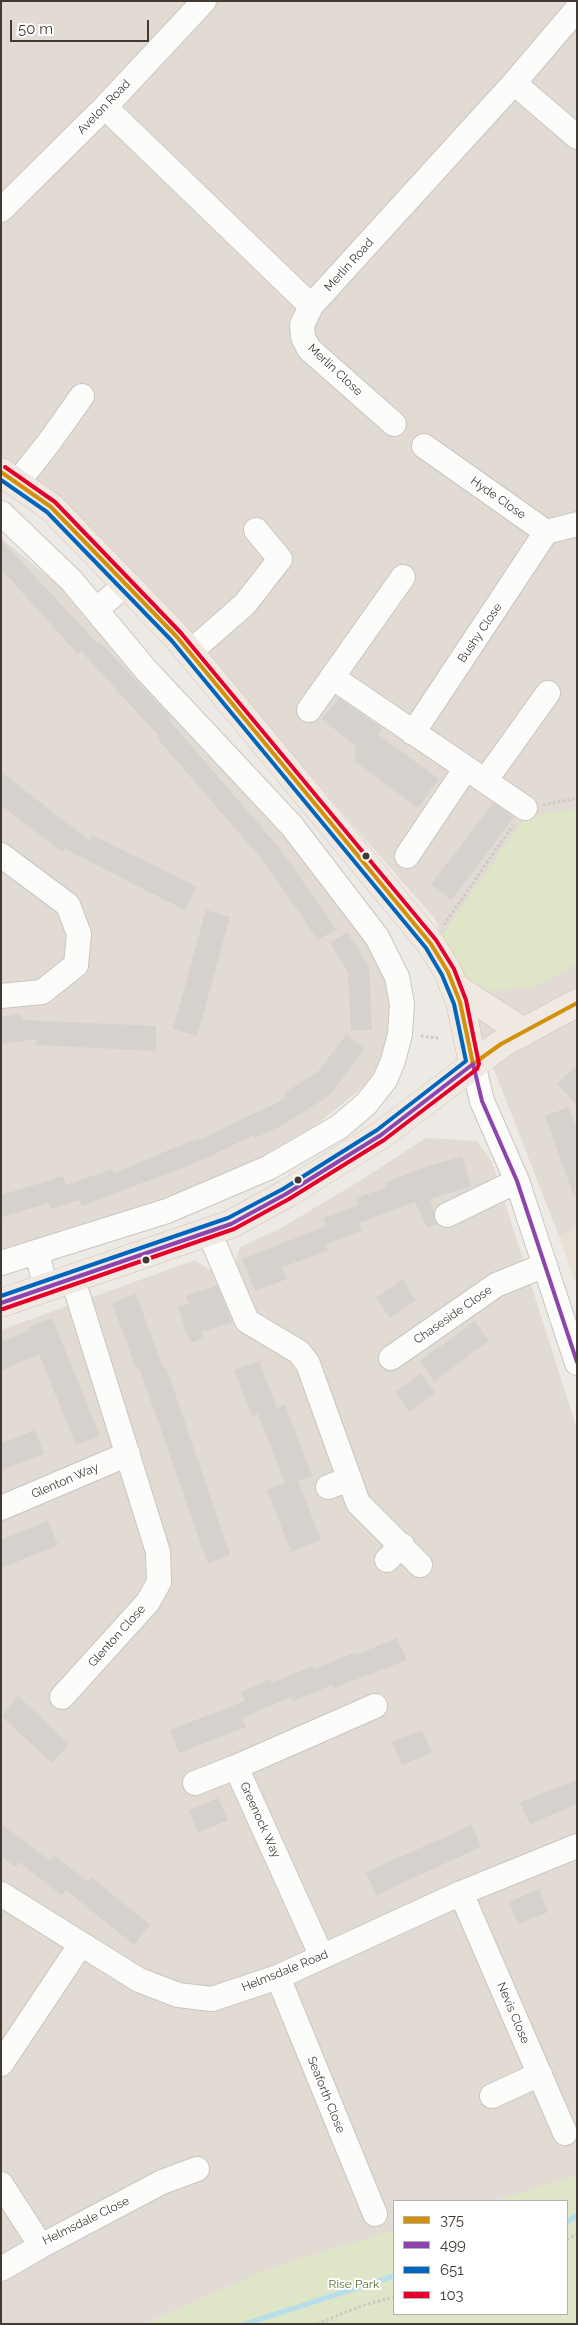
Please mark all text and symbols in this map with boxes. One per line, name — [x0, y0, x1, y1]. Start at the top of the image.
scale bar — [12, 10, 151, 42]
text: 50 m — [18, 20, 53, 38]
street label: Avelon Road — [74, 77, 134, 137]
street label: Merlin Road — [321, 236, 377, 294]
street label: Merlin Close — [305, 341, 365, 399]
street label: Hyde Close — [468, 474, 528, 522]
street label: Bushy Close — [455, 600, 505, 666]
unlabelled marker — [361, 851, 371, 861]
unlabelled marker — [293, 1175, 303, 1185]
unlabelled marker — [141, 1255, 151, 1265]
street label: Chaseside Close — [411, 1283, 495, 1347]
street label: Glenton Way — [29, 1460, 101, 1502]
street label: Glenton Close — [85, 1602, 149, 1670]
street label: Greenock Way — [237, 1780, 283, 1860]
street label: Helmsdale Road — [240, 1947, 330, 1995]
street label: Nevis Close — [494, 1980, 532, 2046]
street label: Seaforth Close — [304, 2055, 348, 2135]
street label: Helmsdale Close — [40, 2194, 132, 2248]
legend — [393, 2200, 568, 2315]
text: 375 — [440, 2211, 464, 2229]
text: 499 — [440, 2236, 466, 2254]
text: 651 — [440, 2261, 464, 2279]
park label: Rise Park — [329, 2277, 379, 2291]
text: 103 — [440, 2286, 464, 2304]

